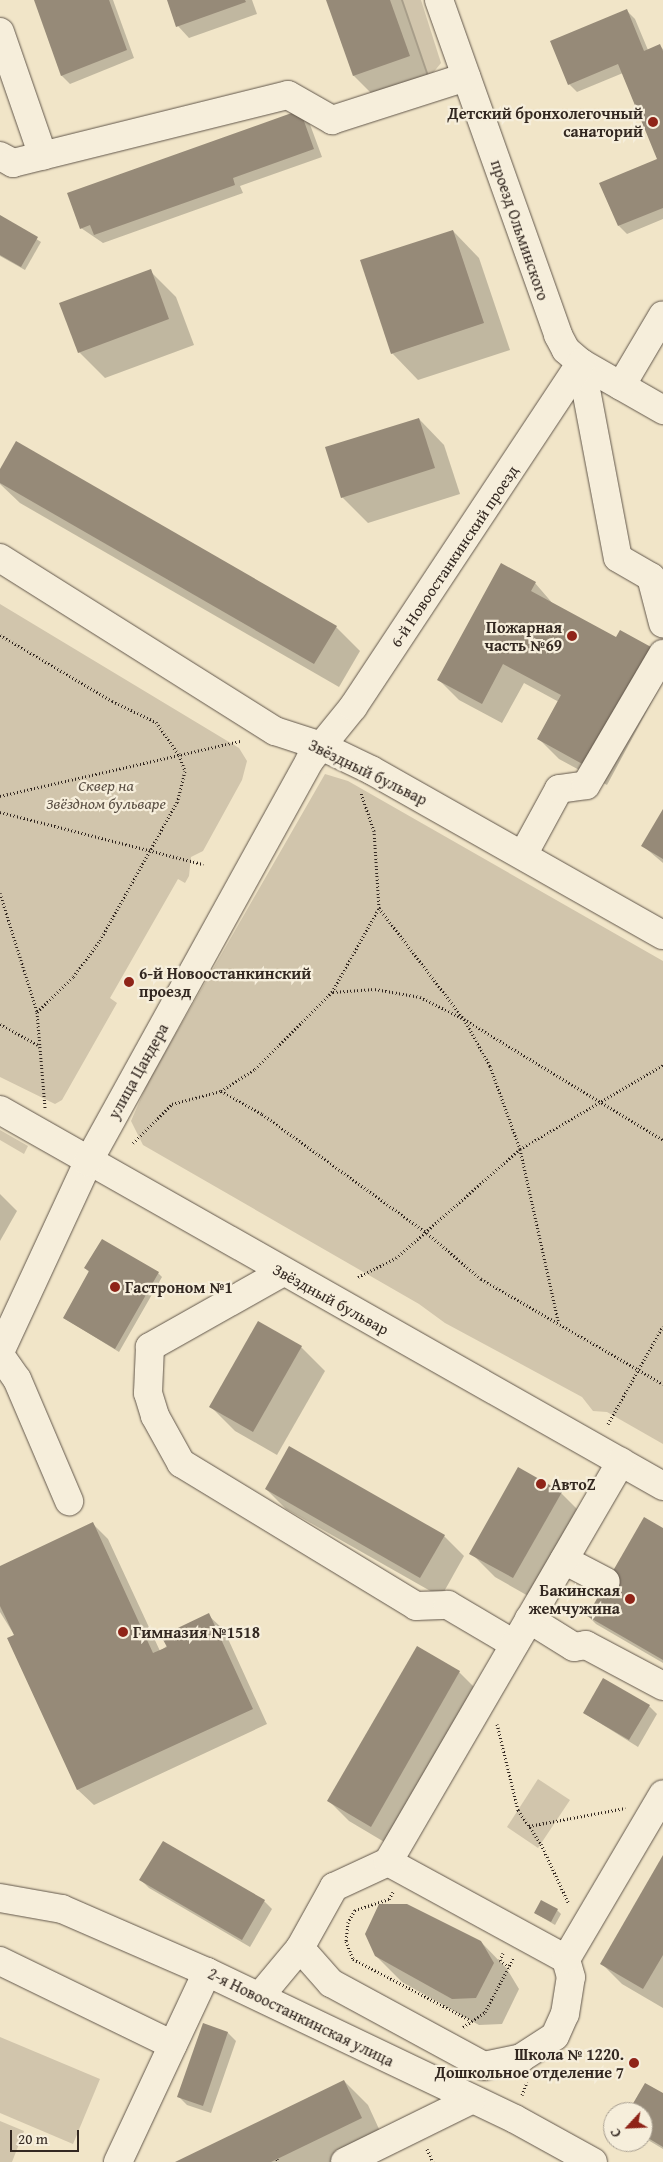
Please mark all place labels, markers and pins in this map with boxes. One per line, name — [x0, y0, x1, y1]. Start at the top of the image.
place label: Детский бронхолегочный санаторий — [448, 103, 643, 141]
marker: Детский бронхолегочный санаторий — [647, 116, 659, 128]
place label: Пожарная часть №69 — [484, 617, 562, 655]
marker: Пожарная часть №69 — [566, 630, 578, 642]
place label: 6-й Новоостанкинский проезд — [139, 963, 311, 1001]
marker: 6-й Новоостанкинский проезд — [123, 976, 135, 988]
place label: Гастроном №1 — [125, 1277, 233, 1297]
marker: Гастроном №1 — [109, 1281, 121, 1293]
place label: АвтоZ — [551, 1474, 596, 1494]
marker: АвтоZ — [535, 1478, 547, 1490]
place label: Бакинская жемчужина — [529, 1580, 620, 1618]
marker: Бакинская жемчужина — [624, 1593, 636, 1605]
place label: Гимназия №1518 — [133, 1622, 260, 1642]
marker: Гимназия №1518 — [117, 1626, 129, 1638]
place label: Школа № 1220. Дошкольное отделение 7 — [435, 2044, 624, 2082]
marker: Школа № 1220. Дошкольное отделение 7 — [628, 2057, 640, 2069]

